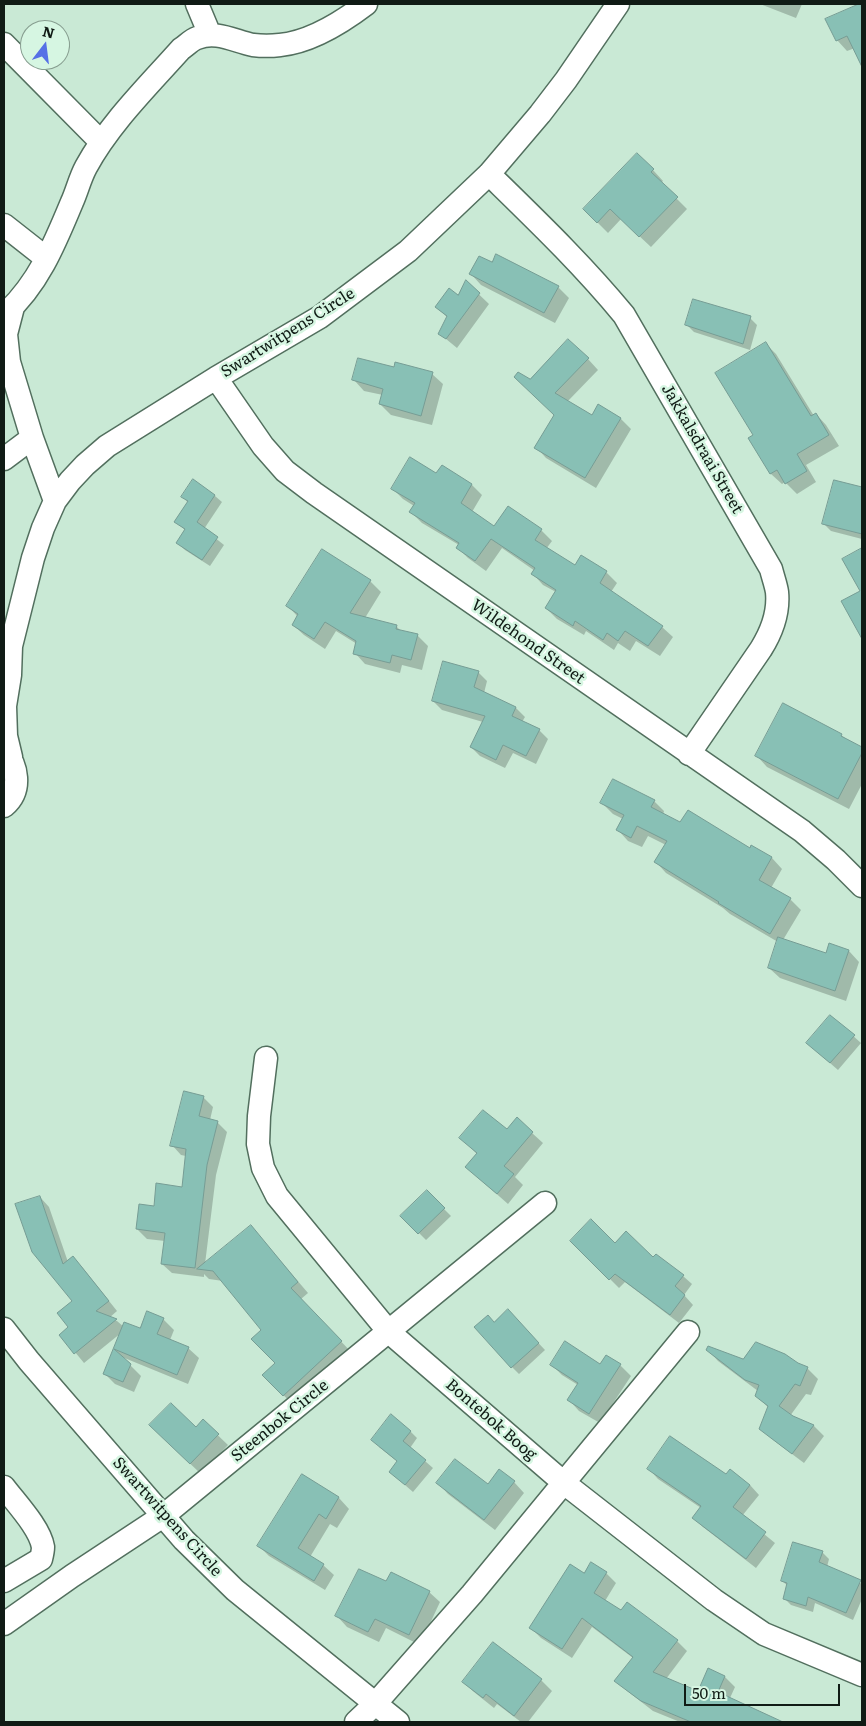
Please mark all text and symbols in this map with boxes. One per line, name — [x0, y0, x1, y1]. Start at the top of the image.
north arrow — [20, 20, 70, 70]
text: N — [40, 20, 57, 43]
street label: Swartwitpens Circle — [218, 284, 358, 382]
street label: Jakkalsdraai Street — [657, 381, 747, 517]
street label: Wildehond Street — [467, 596, 589, 688]
street label: Bontebok Boog — [442, 1375, 540, 1465]
street label: Steenbok Circle — [228, 1376, 332, 1466]
street label: Swartwitpens Circle — [108, 1453, 226, 1581]
scale bar — [686, 1674, 842, 1706]
text: 50 m — [692, 1681, 726, 1704]

